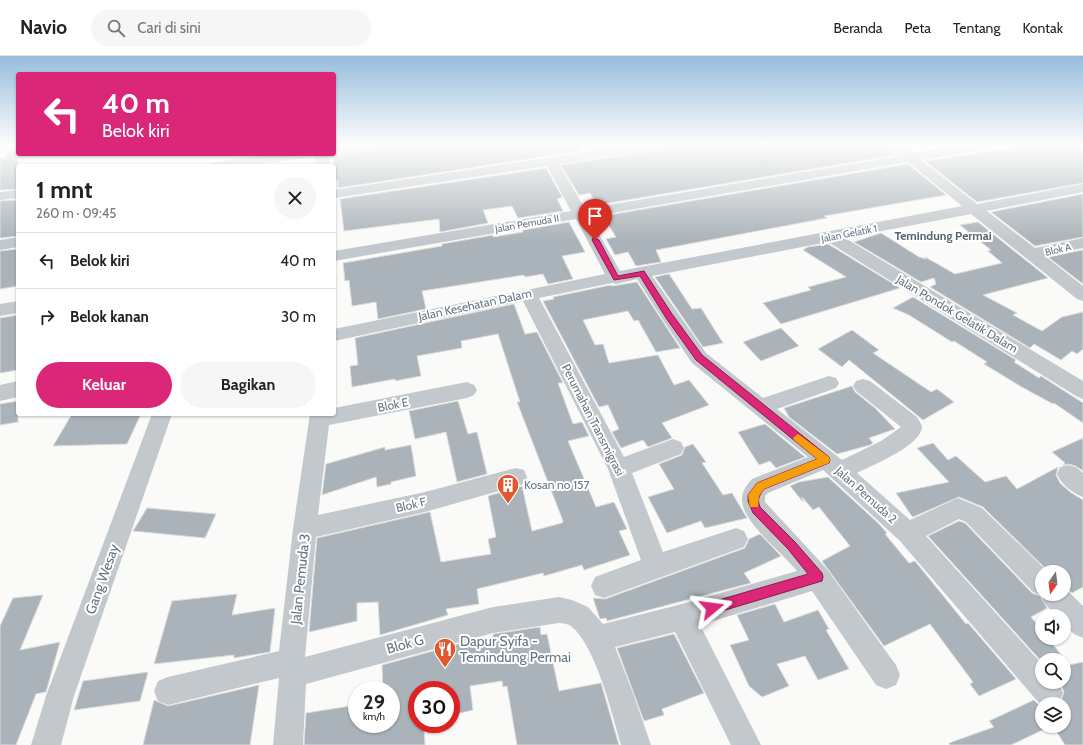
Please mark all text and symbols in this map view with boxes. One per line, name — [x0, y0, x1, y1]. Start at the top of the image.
search box — [91, 10, 371, 46]
text: Navio — [20, 16, 67, 39]
icon: search — [105, 17, 127, 39]
text: Cari di sini — [137, 19, 201, 37]
text: Beranda — [834, 19, 883, 37]
text: Peta — [905, 19, 931, 37]
text: Tentang — [953, 19, 1000, 37]
text: Kontak — [1022, 19, 1063, 37]
text: 40 m — [102, 86, 170, 120]
icon: left — [36, 88, 88, 140]
text: Belok kiri — [102, 120, 170, 142]
text: 1 mnt — [36, 175, 92, 204]
button: close — [274, 177, 316, 219]
pin — [578, 199, 612, 240]
text: 260 m · 09:45 — [36, 205, 116, 221]
icon: arrive — [584, 205, 606, 227]
street label: Jalan Pemuda II — [493, 211, 560, 236]
street label: Jalan Gelatik 1 — [819, 222, 878, 245]
district label: Temindung Permai — [894, 228, 992, 243]
street label: Blok A — [1044, 240, 1073, 259]
icon: left — [36, 250, 58, 272]
text: Belok kiri — [70, 252, 130, 270]
text: 40 m — [280, 252, 316, 270]
street label: Jalan Pondok Gelatik Dalam — [893, 271, 1021, 356]
street label: Jalan Kesehatan Dalam — [416, 285, 533, 324]
icon: right — [36, 306, 58, 328]
text: Belok kanan — [70, 308, 149, 326]
text: 30 m — [281, 308, 316, 326]
street label: Perumahan Transmigrasi — [559, 361, 628, 478]
button: Keluar — [36, 362, 172, 408]
button: Bagikan — [180, 362, 316, 408]
street label: Blok E — [376, 394, 410, 415]
street label: Jalan Pemuda 2 — [832, 462, 900, 526]
building icon: Kosan no 157 — [495, 472, 521, 505]
place label: Kosan no 157 — [524, 477, 590, 492]
street label: Blok F — [394, 494, 428, 515]
street label: Jalan Pemuda 3 — [286, 533, 314, 626]
street label: Gang Wesay — [81, 542, 123, 616]
north arrow — [1035, 565, 1071, 601]
map controls — [1035, 565, 1071, 733]
position arrow — [691, 587, 733, 629]
button: sound — [1035, 609, 1071, 645]
street label: Blok G — [384, 630, 426, 658]
place label: Dapur Syifa - Temindung Permai — [460, 632, 571, 666]
restaurant icon: Dapur Syifa - Temindung Permai — [432, 636, 458, 669]
button: search — [1035, 653, 1071, 689]
speed limit sign: 30 — [408, 681, 460, 733]
text: 29 — [363, 690, 385, 714]
button: layers — [1035, 697, 1071, 733]
text: km/h — [363, 710, 385, 723]

